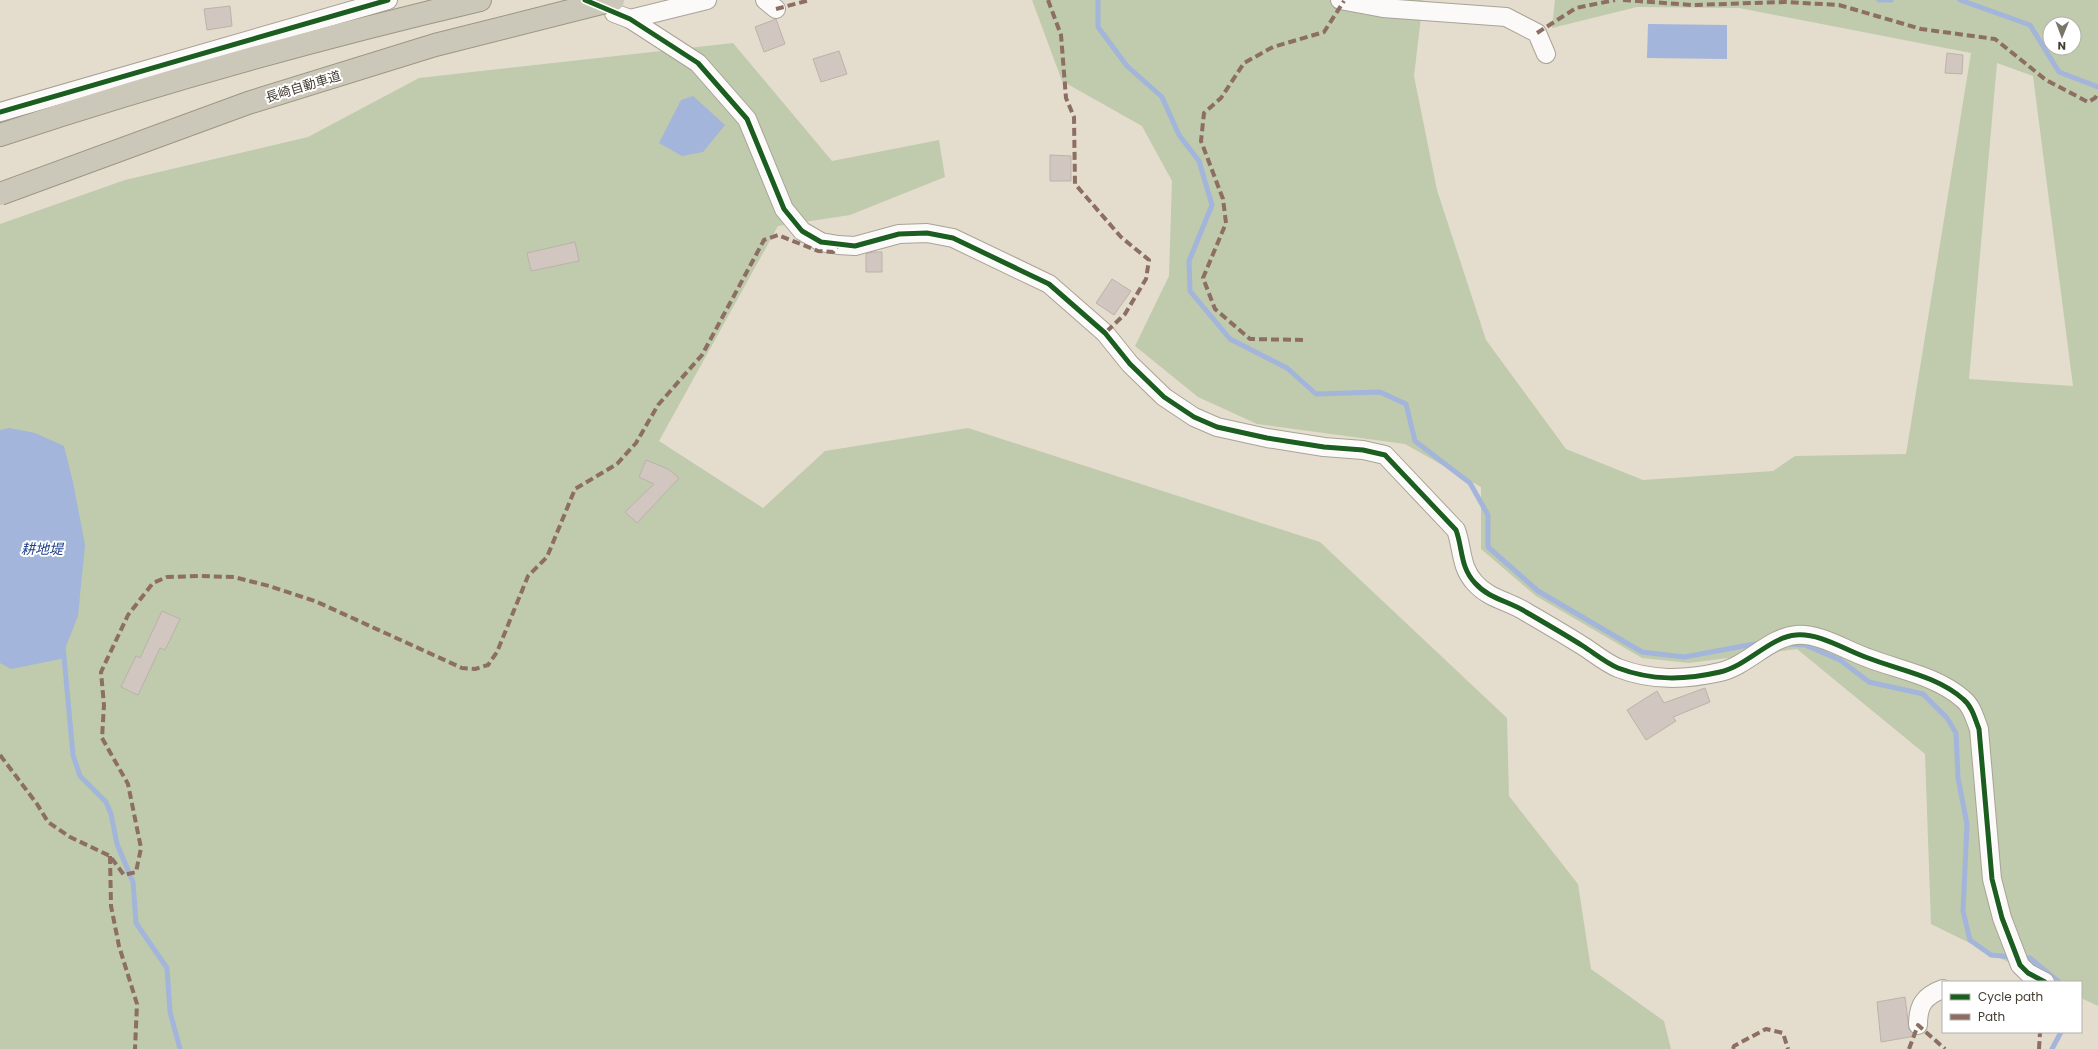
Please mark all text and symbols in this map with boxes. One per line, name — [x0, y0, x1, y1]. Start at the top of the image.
north arrow — [2042, 16, 2082, 56]
text: N — [2058, 38, 2066, 54]
street label: 長崎自動車道 — [263, 66, 343, 107]
water label: 耕地堤 — [21, 539, 65, 559]
legend — [1942, 981, 2082, 1033]
text: Cycle path — [1978, 988, 2043, 1005]
text: Path — [1978, 1008, 2005, 1025]

